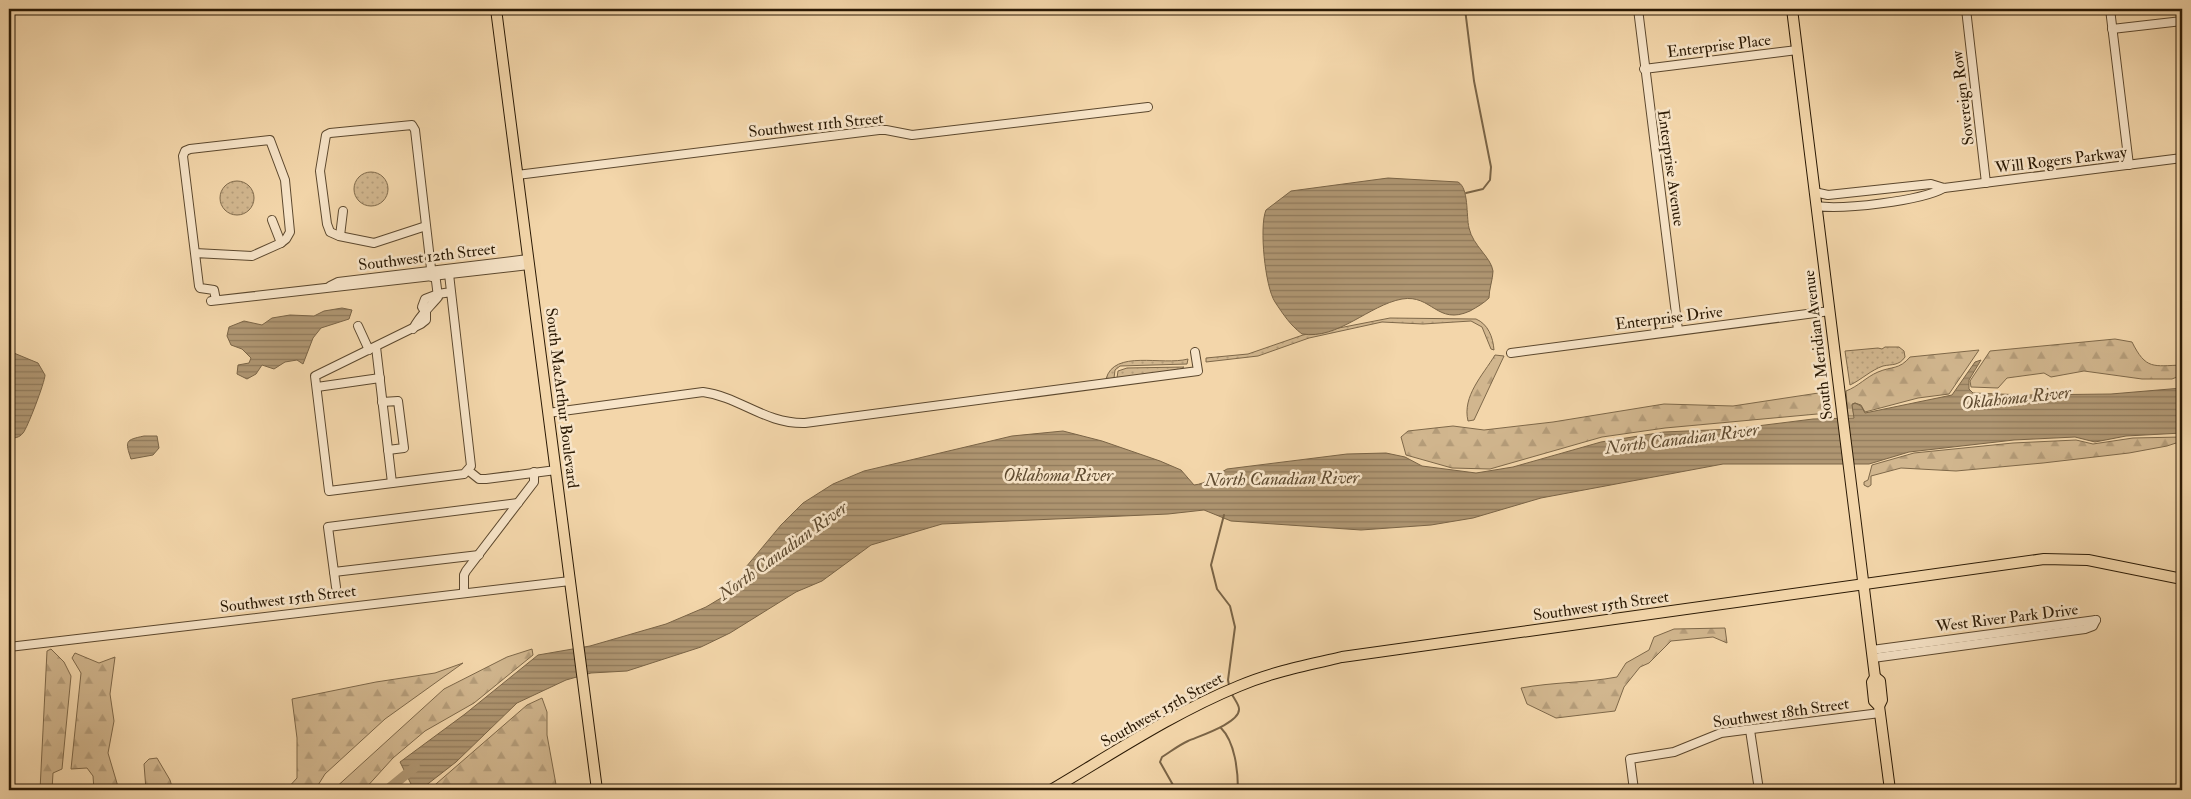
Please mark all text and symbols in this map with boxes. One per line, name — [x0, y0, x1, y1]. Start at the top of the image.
street label: Enterprise Place — [1666, 30, 1773, 63]
street label: Sovereign Row — [1947, 48, 1979, 146]
street label: Southwest 11th Street — [748, 108, 884, 142]
street label: Enterprise Avenue — [1652, 108, 1689, 228]
street label: Will Rogers Parkway — [1993, 142, 2129, 178]
street label: Southwest 12th Street — [357, 239, 497, 275]
street label: South Meridian Avenue — [1799, 269, 1837, 421]
street label: Enterprise Drive — [1614, 301, 1724, 335]
street label: South MacArthur Boulevard — [541, 307, 583, 490]
water label: Oklahoma River — [1960, 381, 2073, 415]
water label: North Canadian River — [1603, 418, 1761, 460]
water label: Oklahoma River — [1003, 464, 1114, 487]
water label: North Canadian River — [1204, 466, 1361, 492]
water label: North Canadian River — [713, 496, 853, 606]
street label: Southwest 15th Street — [219, 581, 357, 617]
street label: Southwest 15th Street — [1532, 587, 1670, 625]
street label: West River Park Drive — [1934, 599, 2080, 637]
street label: Southwest 15th Street — [1097, 668, 1227, 752]
street label: Southwest 18th Street — [1712, 694, 1850, 732]

